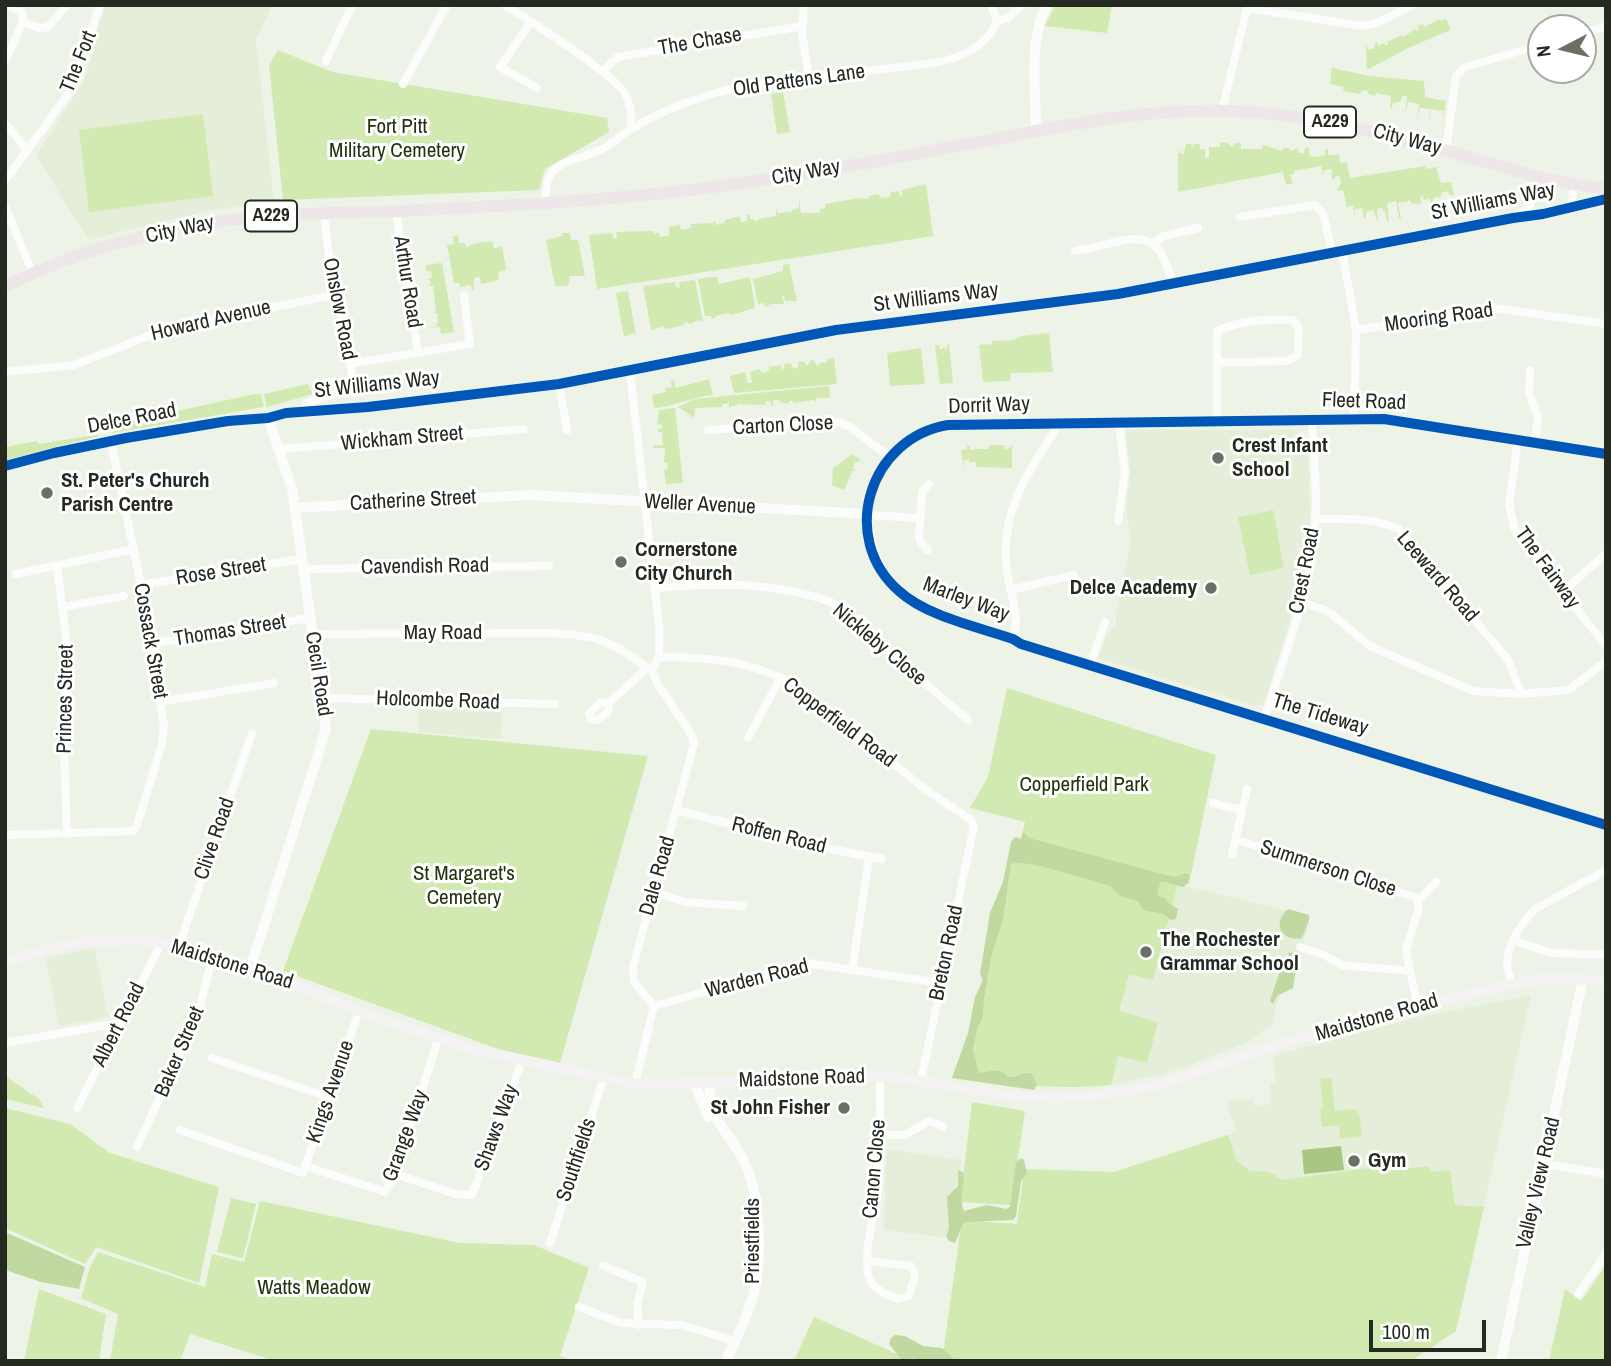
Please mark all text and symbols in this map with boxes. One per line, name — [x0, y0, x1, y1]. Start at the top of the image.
north arrow — [1527, 14, 1597, 84]
street label: The Chase — [656, 22, 744, 62]
street label: The Fort — [55, 27, 103, 97]
text: N — [1530, 44, 1557, 58]
street label: Old Pattens Lane — [731, 59, 867, 103]
road number: A229 — [1304, 106, 1356, 138]
park label: Fort Pitt Military Cemetery — [329, 114, 465, 164]
street label: City Way — [1370, 119, 1444, 161]
street label: City Way — [770, 155, 842, 191]
street label: St Williams Way — [1429, 178, 1557, 226]
road number: A229 — [245, 200, 297, 232]
street label: City Way — [144, 210, 216, 250]
street label: Arthur Road — [387, 234, 427, 330]
street label: Onslow Road — [317, 256, 361, 362]
street label: St Williams Way — [872, 278, 1000, 318]
street label: Howard Avenue — [149, 295, 273, 347]
street label: Mooring Road — [1383, 298, 1495, 338]
street label: St Williams Way — [313, 366, 441, 404]
street label: Fleet Road — [1321, 388, 1407, 416]
street label: Dorrit Way — [948, 392, 1030, 420]
street label: Delce Road — [85, 398, 179, 440]
street label: Carton Close — [732, 411, 834, 441]
street label: Wickham Street — [340, 421, 464, 457]
place label: Crest Infant School — [1232, 433, 1328, 483]
marker: Crest Infant School — [1210, 450, 1226, 466]
place label: St. Peter's Church Parish Centre — [61, 468, 210, 518]
marker: St. Peter's Church Parish Centre — [39, 485, 55, 501]
street label: Catherine Street — [349, 485, 477, 517]
street label: Weller Avenue — [644, 490, 756, 520]
street label: The Fairway — [1509, 522, 1585, 614]
street label: Crest Road — [1284, 526, 1326, 616]
street label: Leeward Road — [1391, 526, 1483, 628]
place label: Cornerstone City Church — [635, 537, 737, 587]
street label: Rose Street — [174, 552, 268, 592]
street label: Cavendish Road — [361, 553, 489, 581]
marker: Cornerstone City Church — [613, 554, 629, 570]
street label: Marley Way — [919, 572, 1013, 628]
place label: Delce Academy — [1070, 575, 1197, 601]
marker: Delce Academy — [1203, 580, 1219, 596]
street label: Cossack Street — [127, 581, 173, 701]
street label: Nickleby Close — [827, 598, 931, 692]
street label: Thomas Street — [172, 610, 288, 652]
street label: May Road — [404, 620, 482, 646]
street label: Cecil Road — [299, 630, 337, 718]
street label: Princes Street — [52, 644, 80, 754]
street label: Copperfield Road — [778, 672, 900, 774]
street label: Holcombe Road — [376, 686, 500, 716]
street label: The Tideway — [1269, 688, 1371, 742]
park label: Copperfield Park — [1019, 772, 1149, 798]
street label: Clive Road — [189, 795, 241, 883]
street label: Roffen Road — [729, 812, 829, 860]
street label: Dale Road — [635, 833, 681, 919]
street label: Summerson Close — [1257, 835, 1399, 903]
park label: St Margaret's Cemetery — [413, 861, 515, 911]
street label: Breton Road — [925, 903, 969, 1003]
place label: The Rochester Grammar School — [1160, 927, 1299, 977]
street label: Maidstone Road — [168, 934, 296, 996]
marker: The Rochester Grammar School — [1138, 944, 1154, 960]
street label: Warden Road — [703, 954, 811, 1004]
street label: Albert Road — [87, 979, 151, 1071]
street label: Maidstone Road — [1313, 988, 1441, 1048]
street label: Baker Street — [150, 1003, 210, 1101]
street label: Kings Avenue — [302, 1037, 360, 1147]
street label: Maidstone Road — [738, 1064, 866, 1094]
street label: Shaws Way — [470, 1081, 524, 1175]
street label: Grange Way — [378, 1087, 434, 1185]
place label: St John Fisher — [710, 1095, 830, 1121]
marker: St John Fisher — [836, 1100, 852, 1116]
street label: Southfields — [552, 1115, 602, 1205]
street label: Valley View Road — [1512, 1115, 1566, 1251]
street label: Canon Close — [858, 1118, 892, 1220]
place label: Gym — [1368, 1148, 1406, 1174]
marker: Gym — [1346, 1153, 1362, 1169]
street label: Priestfields — [740, 1198, 766, 1284]
park label: Watts Meadow — [257, 1275, 371, 1301]
scale bar — [1373, 1306, 1490, 1350]
text: 100 m — [1382, 1317, 1430, 1346]

